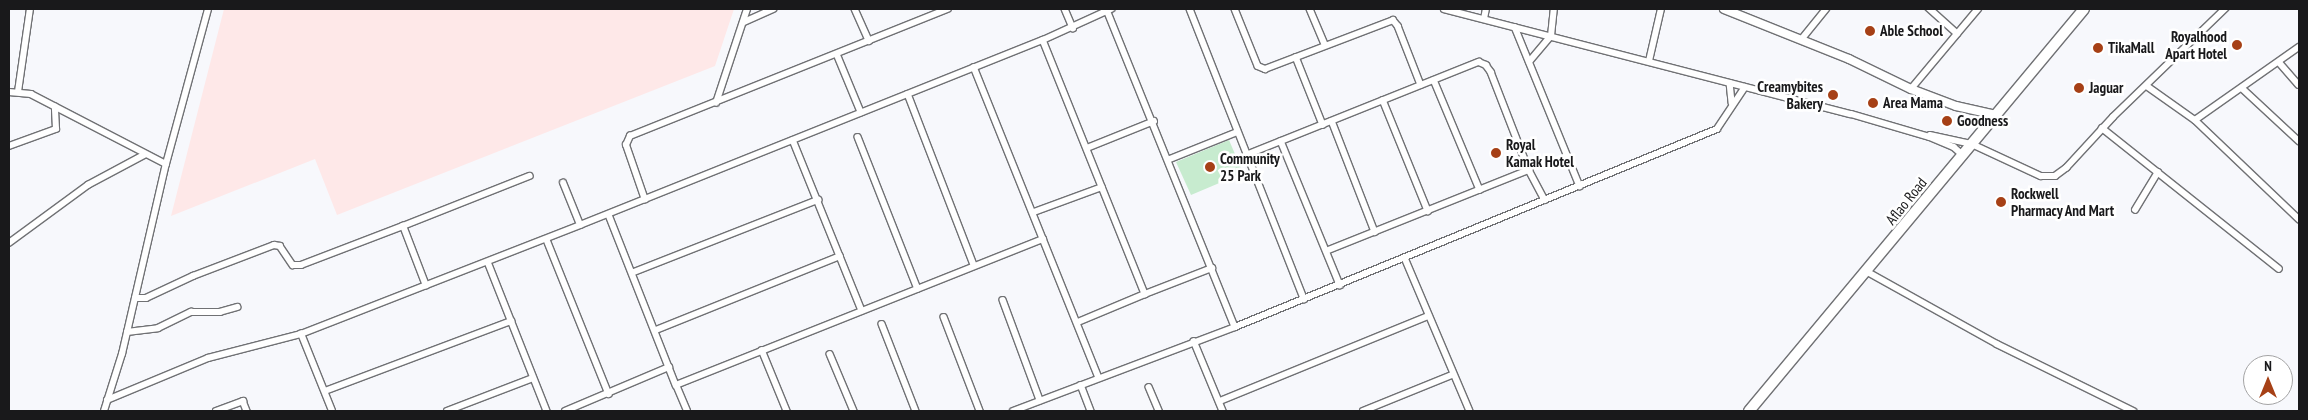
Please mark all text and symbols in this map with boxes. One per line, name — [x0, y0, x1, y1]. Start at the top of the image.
place label: Able School — [1880, 22, 1943, 40]
marker: Able School — [1864, 25, 1876, 37]
place label: Royalhood Apart Hotel — [2165, 27, 2227, 62]
place label: TikaMall — [2108, 39, 2154, 57]
marker: Royalhood Apart Hotel — [2231, 39, 2243, 51]
marker: TikaMall — [2092, 42, 2104, 54]
place label: Creamybites Bakery — [1757, 77, 1823, 112]
place label: Jaguar — [2089, 79, 2123, 97]
marker: Jaguar — [2073, 82, 2085, 94]
marker: Creamybites Bakery — [1827, 89, 1839, 101]
place label: Area Mama — [1883, 94, 1943, 112]
marker: Area Mama — [1867, 97, 1879, 109]
place label: Goodness — [1957, 112, 2008, 130]
marker: Goodness — [1941, 115, 1953, 127]
place label: Royal Kamak Hotel — [1506, 135, 1574, 170]
marker: Royal Kamak Hotel — [1490, 147, 1502, 159]
place label: Community 25 Park — [1220, 149, 1280, 184]
marker: Community 25 Park — [1204, 161, 1216, 173]
street label: Aflao Road — [1882, 174, 1930, 228]
place label: Rockwell Pharmacy And Mart — [2011, 184, 2115, 219]
marker: Rockwell Pharmacy And Mart — [1995, 196, 2007, 208]
north arrow — [2243, 355, 2293, 405]
text: N — [2264, 357, 2272, 375]

